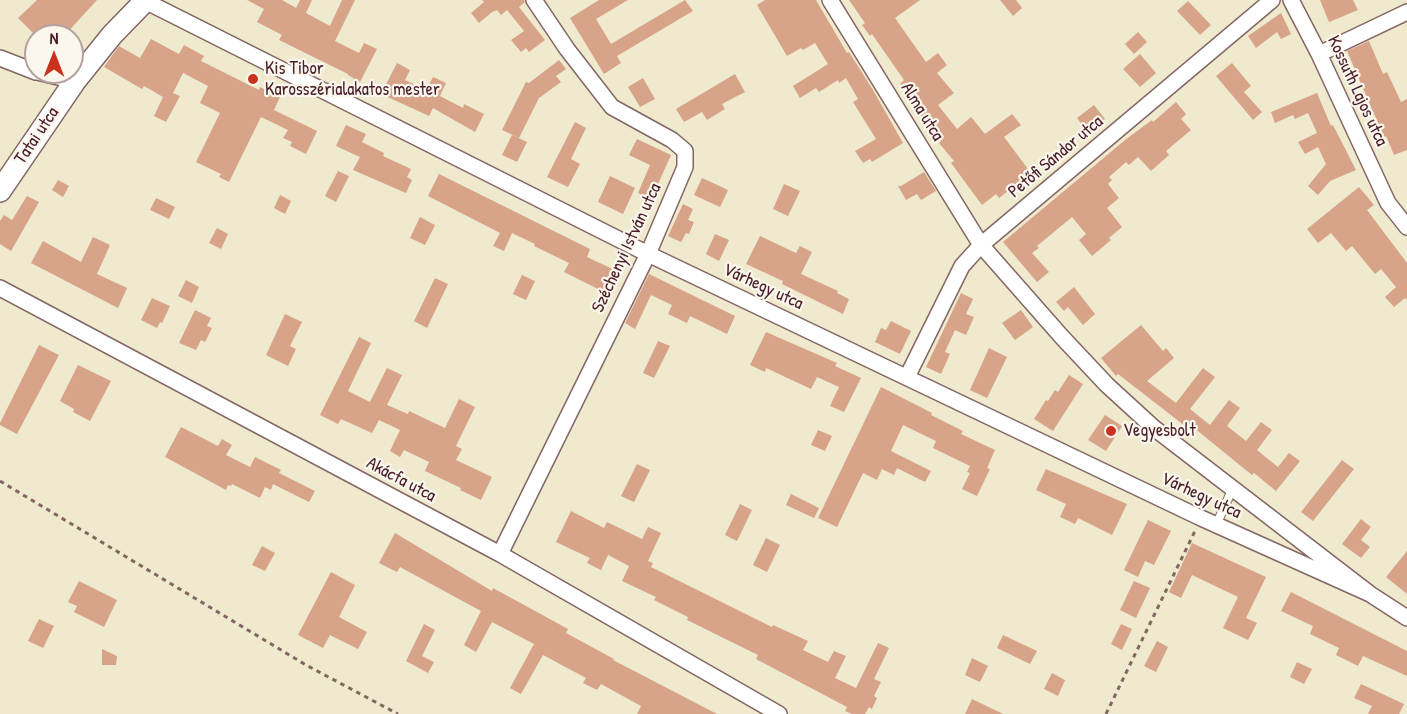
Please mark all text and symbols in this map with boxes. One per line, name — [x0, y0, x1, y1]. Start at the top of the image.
north arrow — [24, 24, 84, 84]
text: N — [50, 27, 58, 49]
street label: Kossuth Lajos utca — [1322, 32, 1392, 150]
place label: Kis Tibor Karosszérialakatos mester — [265, 58, 440, 100]
marker: Kis Tibor Karosszérialakatos mester — [246, 72, 260, 86]
street label: Alma utca — [896, 79, 948, 145]
street label: Tatai utca — [10, 103, 64, 169]
street label: Petőfi Sándor utca — [1004, 111, 1108, 203]
street label: Széchenyi István utca — [588, 180, 666, 316]
street label: Várhegy utca — [719, 259, 807, 315]
place label: Vegyesbolt — [1123, 420, 1196, 442]
marker: Vegyesbolt — [1104, 424, 1118, 438]
street label: Akácfa utca — [363, 453, 439, 507]
street label: Várhegy utca — [1157, 468, 1245, 524]

